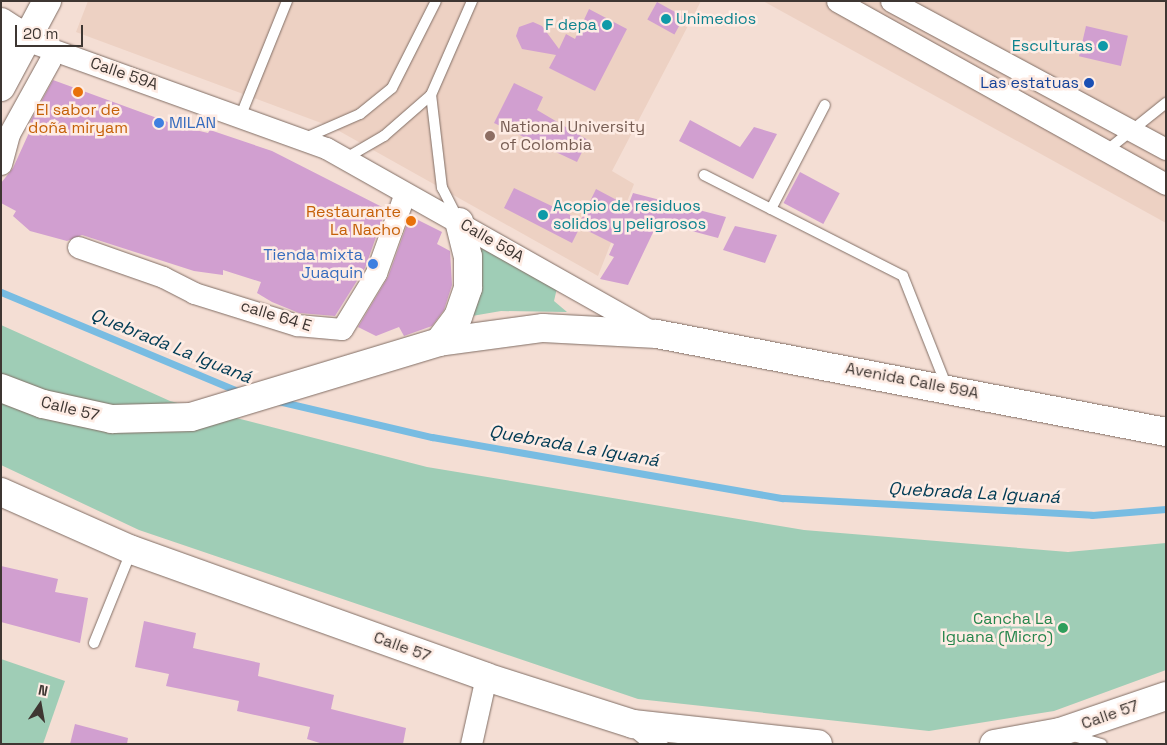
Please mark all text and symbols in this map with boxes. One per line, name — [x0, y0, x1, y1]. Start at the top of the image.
place label: Unimedios — [676, 9, 756, 29]
marker: Unimedios — [660, 13, 672, 25]
scale bar — [18, 15, 85, 47]
place label: F depa — [545, 15, 597, 35]
marker: F depa — [601, 19, 613, 31]
text: 20 m — [23, 24, 58, 43]
place label: Esculturas — [1012, 36, 1093, 56]
marker: Esculturas — [1097, 40, 1109, 52]
street label: Calle 59A — [88, 53, 160, 95]
place label: Las estatuas — [980, 73, 1079, 93]
marker: Las estatuas — [1083, 77, 1095, 89]
marker: El sabor de doña miryam — [72, 86, 84, 98]
place label: El sabor de doña miryam — [28, 100, 128, 138]
place label: MILAN — [169, 113, 216, 133]
marker: MILAN — [153, 117, 165, 129]
place label: National University of Colombia — [500, 117, 645, 155]
marker: National University of Colombia — [484, 130, 496, 142]
place label: Acopio de residuos solidos y peligrosos — [553, 196, 706, 234]
place label: Restaurante La Nacho — [306, 202, 401, 240]
marker: Acopio de residuos solidos y peligrosos — [537, 209, 549, 221]
marker: Restaurante La Nacho — [405, 215, 417, 227]
street label: Calle 59A — [457, 215, 527, 267]
place label: Tienda mixta Juaquin — [263, 245, 363, 283]
marker: Tienda mixta Juaquin — [367, 258, 379, 270]
street label: calle 64 E — [238, 296, 314, 336]
water label: Quebrada La Iguaná — [87, 304, 255, 388]
street label: Avenida Calle 59A — [844, 359, 980, 403]
street label: Calle 57 — [39, 393, 101, 425]
water label: Quebrada La Iguaná — [487, 420, 661, 472]
water label: Quebrada La Iguaná — [888, 478, 1060, 508]
place label: Cancha La Iguana (Micro) — [942, 609, 1053, 647]
marker: Cancha La Iguana (Micro) — [1057, 622, 1069, 634]
street label: Calle 57 — [371, 628, 433, 666]
north arrow — [15, 680, 65, 730]
text: N — [37, 681, 50, 700]
street label: Calle 57 — [1079, 696, 1141, 734]

